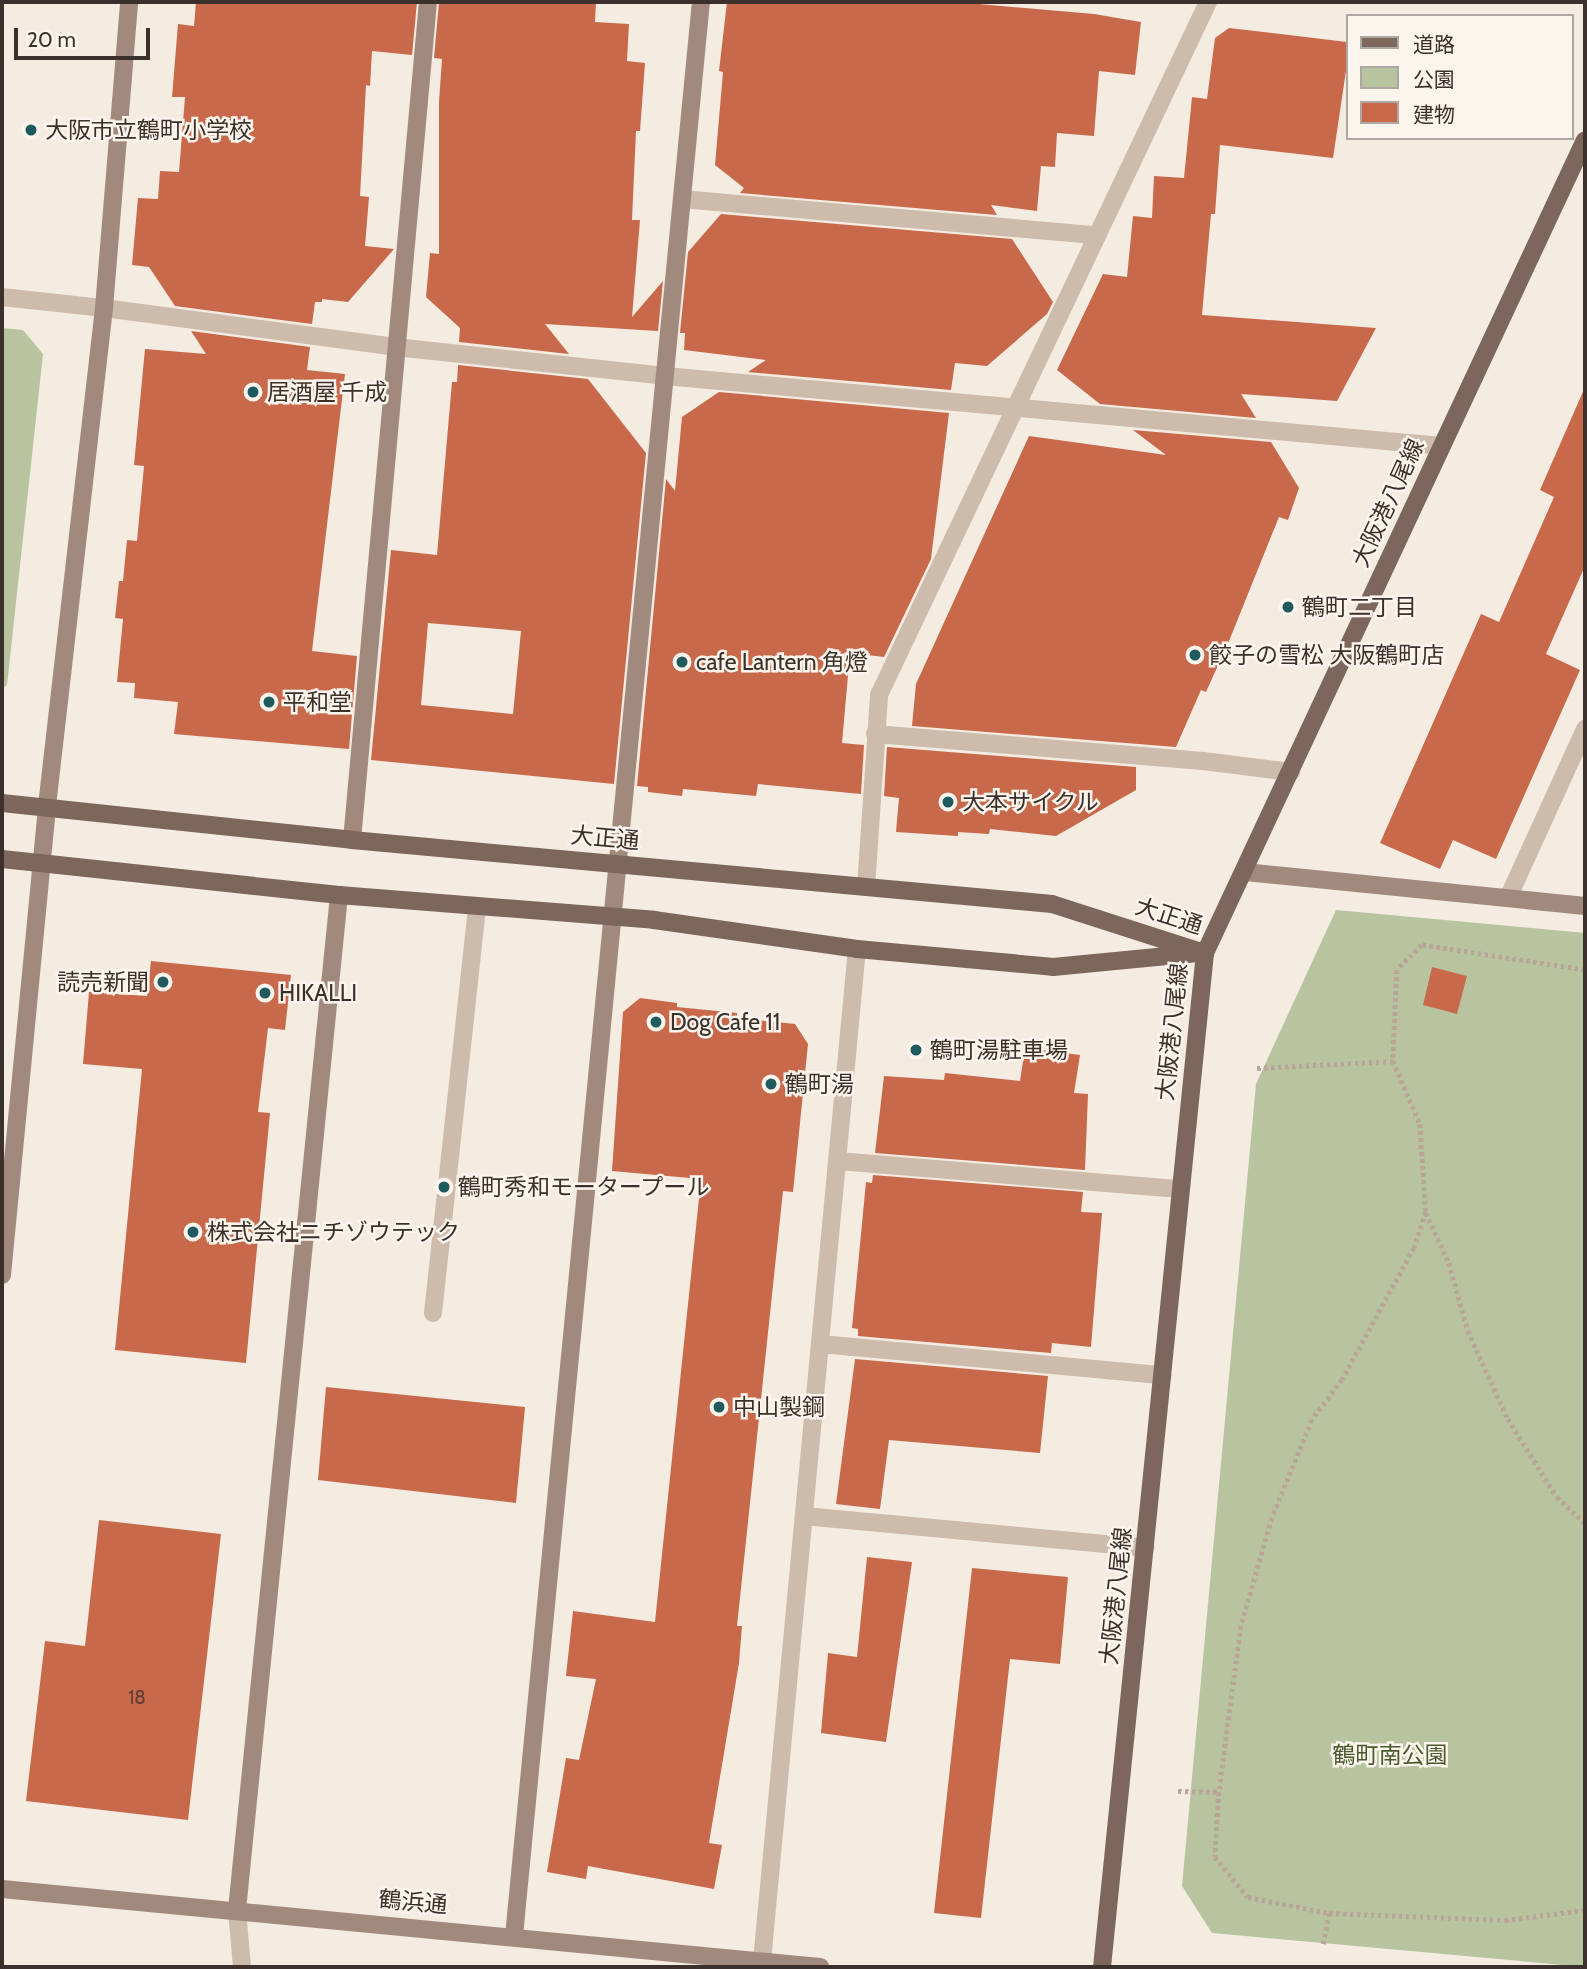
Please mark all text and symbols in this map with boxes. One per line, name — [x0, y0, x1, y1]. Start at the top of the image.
scale bar — [18, 14, 154, 58]
legend — [1346, 14, 1573, 140]
text: 20 m — [27, 27, 76, 52]
text: 道路 — [1413, 32, 1455, 57]
text: 公園 — [1413, 67, 1455, 92]
text: 建物 — [1413, 102, 1455, 127]
place label: 大阪市立鶴町小学校 — [45, 116, 252, 144]
marker: 大阪市立鶴町小学校 — [23, 122, 39, 138]
place label: 居酒屋 千成 — [267, 378, 387, 406]
marker: 居酒屋 千成 — [245, 384, 261, 400]
street label: 大阪港八尾線 — [1346, 435, 1430, 571]
place label: 鶴町二丁目 — [1302, 593, 1417, 621]
marker: 鶴町二丁目 — [1280, 599, 1296, 615]
place label: 餃子の雪松 大阪鶴町店 — [1209, 641, 1444, 669]
marker: 餃子の雪松 大阪鶴町店 — [1187, 647, 1203, 663]
place label: cafe Lantern 角燈 — [696, 648, 868, 676]
marker: cafe Lantern 角燈 — [674, 654, 690, 670]
place label: 平和堂 — [283, 688, 352, 716]
marker: 平和堂 — [261, 694, 277, 710]
place label: 大本サイクル — [962, 788, 1100, 816]
marker: 大本サイクル — [940, 794, 956, 810]
street label: 大正通 — [569, 821, 641, 855]
street label: 大正通 — [1132, 892, 1206, 940]
street label: 大阪港八尾線 — [1151, 962, 1193, 1102]
place label: 読売新聞 — [57, 968, 149, 996]
marker: 読売新聞 — [155, 974, 171, 990]
place label: HIKALLI — [279, 979, 357, 1007]
marker: HIKALLI — [257, 985, 273, 1001]
place label: Dog Cafe 11 — [670, 1008, 780, 1036]
marker: Dog Cafe 11 — [648, 1014, 664, 1030]
place label: 鶴町湯駐車場 — [930, 1036, 1068, 1064]
marker: 鶴町湯駐車場 — [908, 1042, 924, 1058]
place label: 鶴町湯 — [785, 1070, 854, 1098]
marker: 鶴町湯 — [763, 1076, 779, 1092]
place label: 鶴町秀和モータープール — [458, 1173, 711, 1201]
marker: 鶴町秀和モータープール — [436, 1179, 452, 1195]
place label: 株式会社ニチゾウテック — [207, 1218, 460, 1246]
marker: 株式会社ニチゾウテック — [185, 1224, 201, 1240]
place label: 中山製鋼 — [733, 1393, 825, 1421]
marker: 中山製鋼 — [711, 1399, 727, 1415]
street label: 大阪港八尾線 — [1095, 1526, 1137, 1666]
house number: 18 — [128, 1687, 146, 1709]
park label: 鶴町南公園 — [1333, 1741, 1447, 1769]
street label: 鶴浜通 — [377, 1885, 449, 1919]

